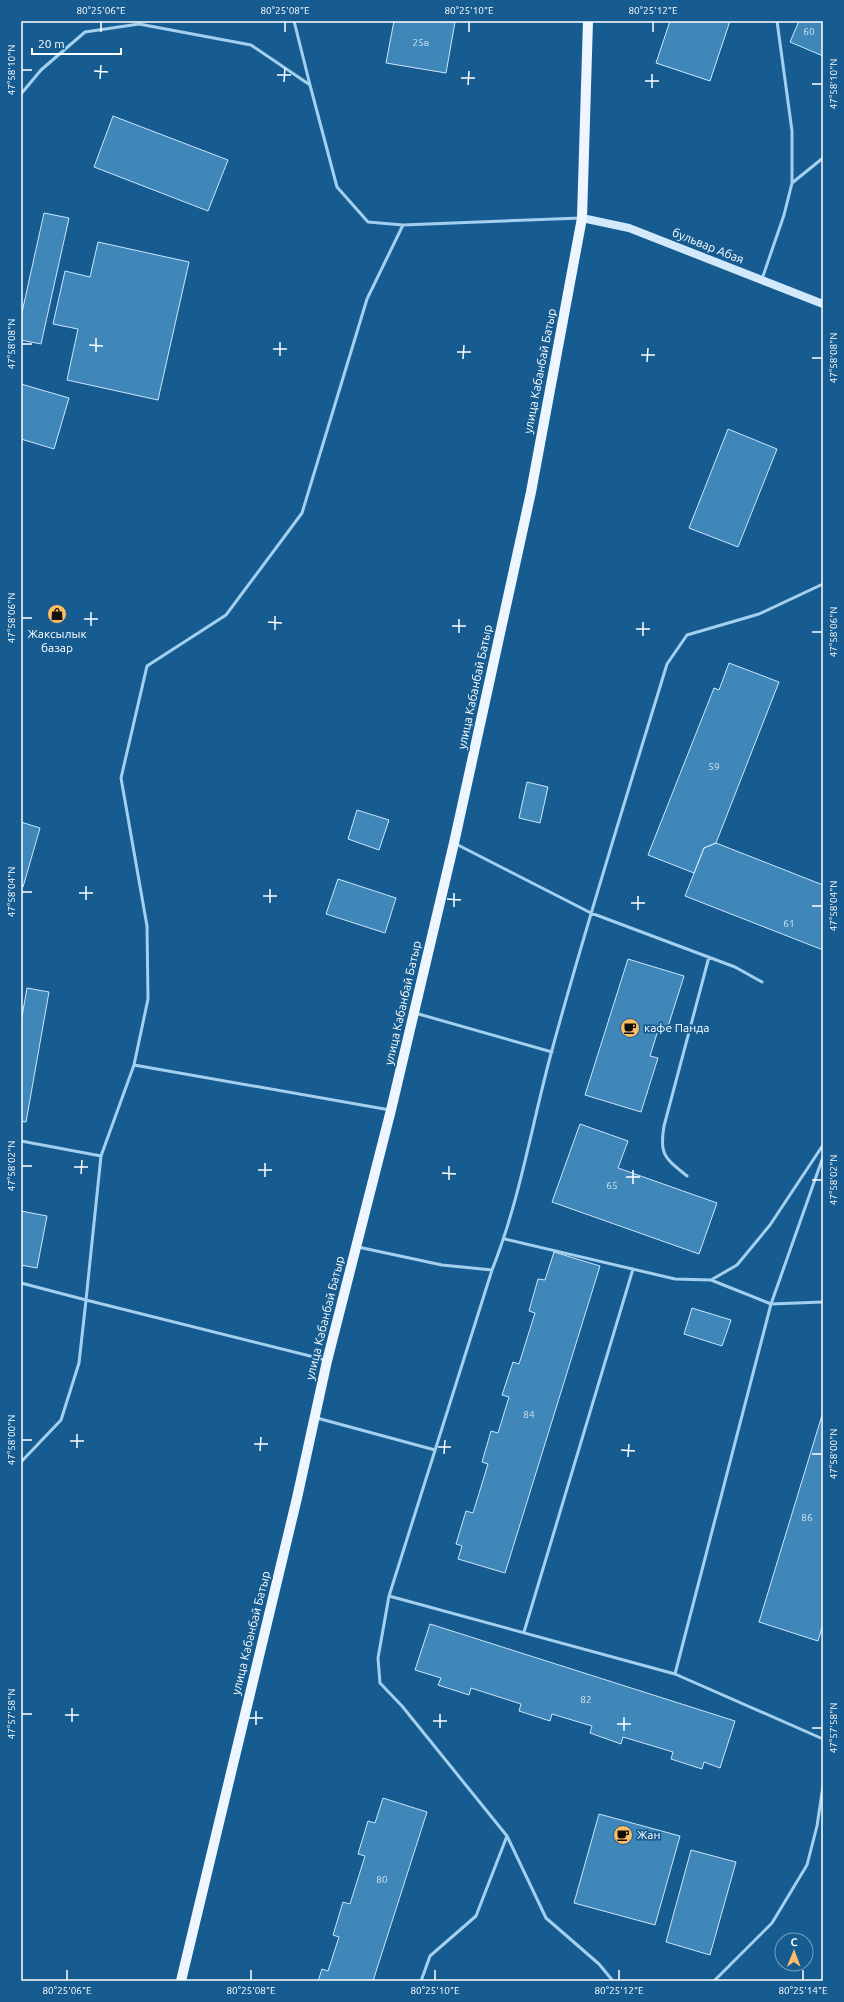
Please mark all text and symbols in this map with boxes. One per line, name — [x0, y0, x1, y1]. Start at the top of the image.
text: 80°25'06"E — [76, 5, 126, 16]
text: 80°25'08"E — [260, 5, 310, 16]
text: 80°25'10"E — [444, 5, 494, 16]
text: 80°25'12"E — [628, 5, 678, 16]
house number: 60 — [803, 26, 815, 37]
scale bar — [32, 30, 121, 56]
text: 20 m — [38, 37, 65, 50]
house number: 25в — [413, 37, 429, 48]
text: 47°58'10"N — [6, 45, 17, 95]
text: 47°58'10"N — [828, 59, 839, 109]
street label: бульвар Абая — [671, 225, 746, 266]
street label: улица Кабанбай Батыр — [521, 307, 558, 435]
text: 47°58'08"N — [6, 319, 17, 369]
text: 47°58'08"N — [828, 333, 839, 383]
text: 47°58'06"N — [6, 593, 17, 643]
shop icon: Жаксылык базар — [46, 603, 68, 625]
text: 47°58'06"N — [828, 607, 839, 657]
street label: улица Кабанбай Батыр — [455, 623, 494, 750]
place label: Жаксылык базар — [27, 627, 87, 654]
house number: 59 — [708, 761, 720, 772]
text: 47°58'04"N — [6, 867, 17, 917]
text: 47°58'04"N — [828, 881, 839, 931]
house number: 61 — [783, 918, 795, 929]
street label: улица Кабанбай Батыр — [382, 939, 423, 1066]
cafe icon: кафе Панда — [619, 1017, 641, 1039]
place label: кафе Панда — [644, 1021, 709, 1034]
text: 47°58'02"N — [6, 1141, 17, 1191]
text: 47°58'02"N — [828, 1155, 839, 1205]
house number: 65 — [606, 1180, 618, 1191]
street label: улица Кабанбай Батыр — [303, 1255, 346, 1381]
house number: 84 — [523, 1409, 535, 1420]
text: 47°58'00"N — [6, 1415, 17, 1465]
text: 47°58'00"N — [828, 1429, 839, 1479]
house number: 86 — [801, 1512, 813, 1523]
street label: улица Кабанбай Батыр — [229, 1570, 272, 1696]
text: 47°57'58"N — [6, 1689, 17, 1739]
house number: 82 — [580, 1694, 592, 1705]
text: 47°57'58"N — [828, 1703, 839, 1753]
cafe icon: Жан — [612, 1824, 634, 1846]
place label: Жан — [637, 1828, 661, 1841]
house number: 80 — [376, 1874, 388, 1885]
north arrow — [774, 1932, 814, 1972]
text: С — [791, 1936, 798, 1948]
text: 80°25'06"E — [42, 1985, 92, 1996]
text: 80°25'08"E — [226, 1985, 276, 1996]
text: 80°25'10"E — [410, 1985, 460, 1996]
text: 80°25'12"E — [594, 1985, 644, 1996]
text: 80°25'14"E — [778, 1985, 828, 1996]

